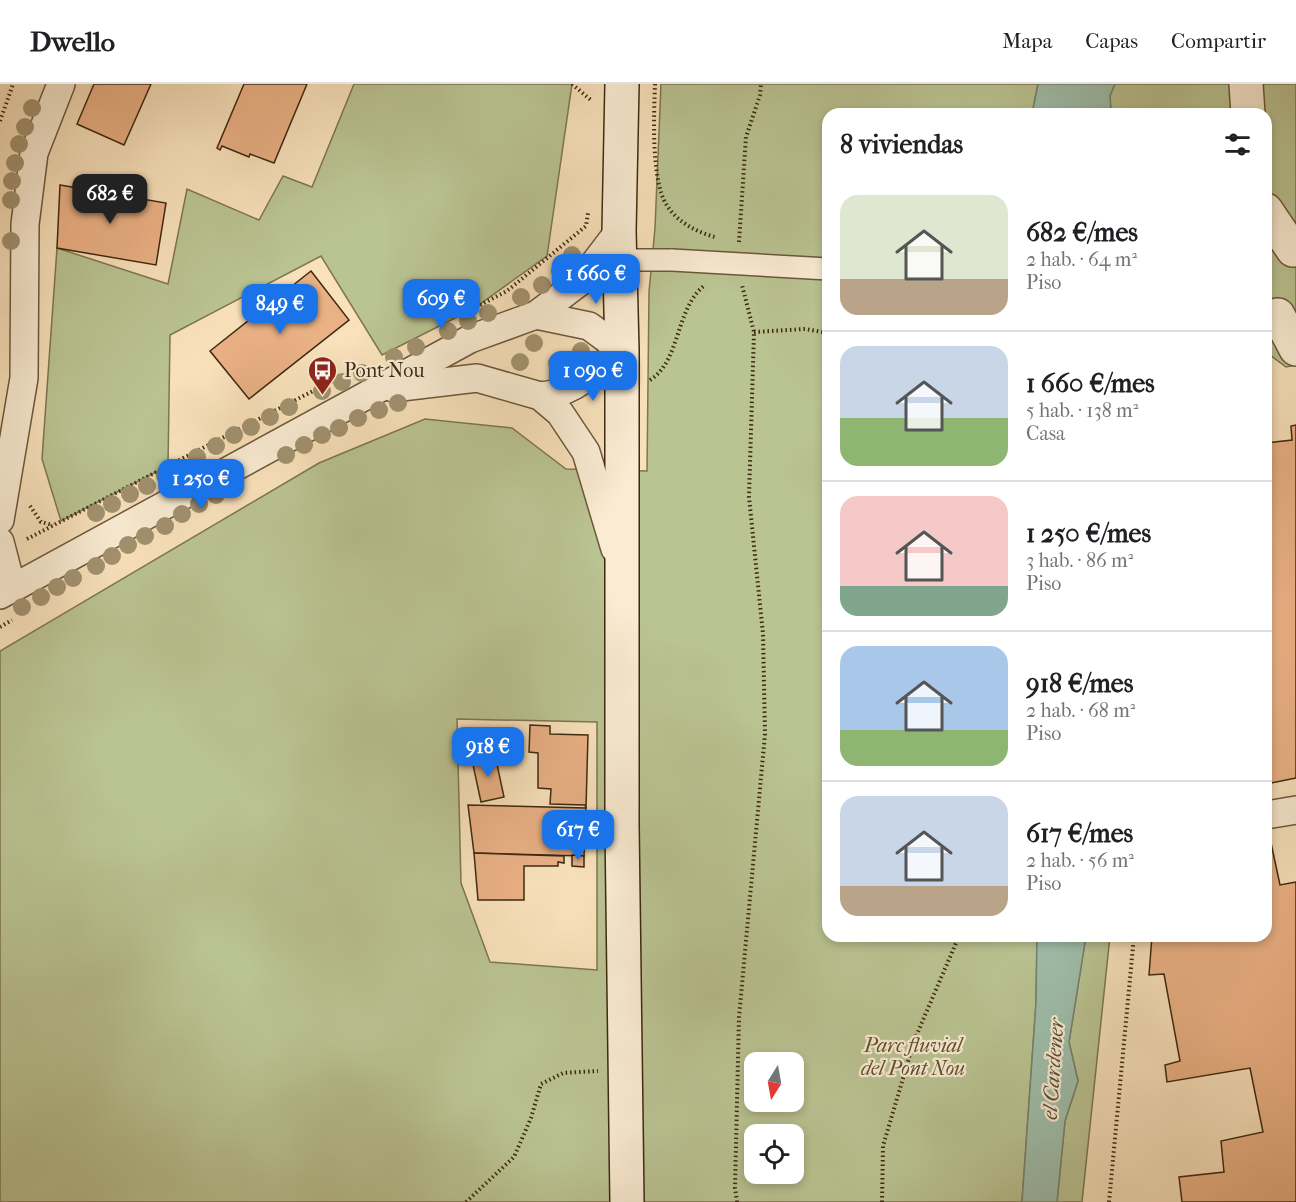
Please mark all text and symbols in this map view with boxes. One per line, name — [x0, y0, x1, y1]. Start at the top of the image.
text: Dwello — [30, 25, 115, 58]
text: Mapa — [1002, 29, 1052, 53]
text: Capas — [1085, 29, 1138, 53]
text: Compartir — [1171, 29, 1266, 53]
icon: filters — [1221, 128, 1254, 161]
text: 8 viviendas — [840, 129, 963, 160]
pin: 682 € — [68, 174, 152, 225]
text: 682 € — [86, 182, 134, 205]
text: 682 €/mes — [1026, 217, 1138, 248]
icon: home — [888, 219, 960, 291]
text: 2 hab. · 64 m² — [1026, 248, 1137, 271]
pin: 1 660 € — [541, 254, 651, 305]
text: 1 660 € — [566, 262, 626, 285]
text: Piso — [1026, 271, 1062, 294]
pin: 609 € — [399, 279, 483, 330]
pin: 849 € — [238, 284, 322, 335]
text: 609 € — [417, 287, 465, 310]
text: 849 € — [256, 292, 304, 315]
pin: 1 090 € — [538, 351, 648, 402]
bus stop icon: Pont Nou — [307, 354, 339, 396]
place label: Pont Nou — [344, 359, 425, 382]
text: 1 090 € — [563, 359, 623, 382]
text: 1 660 €/mes — [1026, 368, 1155, 399]
icon: home — [888, 370, 960, 442]
text: 5 hab. · 138 m² — [1026, 399, 1138, 422]
text: Casa — [1026, 422, 1065, 445]
pin: 1 250 € — [146, 459, 256, 510]
text: 1 250 € — [172, 467, 230, 490]
text: 1 250 €/mes — [1026, 518, 1151, 549]
icon: home — [888, 520, 960, 592]
text: 3 hab. · 86 m² — [1026, 549, 1133, 572]
text: Piso — [1026, 572, 1062, 595]
text: 918 €/mes — [1026, 668, 1133, 699]
icon: home — [888, 670, 960, 742]
text: 2 hab. · 68 m² — [1026, 699, 1135, 722]
text: Piso — [1026, 722, 1062, 745]
pin: 918 € — [446, 727, 530, 778]
text: 918 € — [466, 735, 510, 758]
pin: 617 € — [536, 810, 620, 861]
text: 617 € — [556, 818, 600, 841]
text: 617 €/mes — [1026, 818, 1133, 849]
icon: home — [888, 820, 960, 892]
text: 2 hab. · 56 m² — [1026, 849, 1134, 872]
text: Piso — [1026, 872, 1062, 895]
water label: el Cardener — [1037, 1016, 1069, 1120]
park label: Parc fluvial del Pont Nou — [861, 1034, 965, 1080]
north arrow — [744, 1052, 804, 1112]
map controls — [744, 1052, 804, 1184]
button: locate — [744, 1124, 804, 1184]

